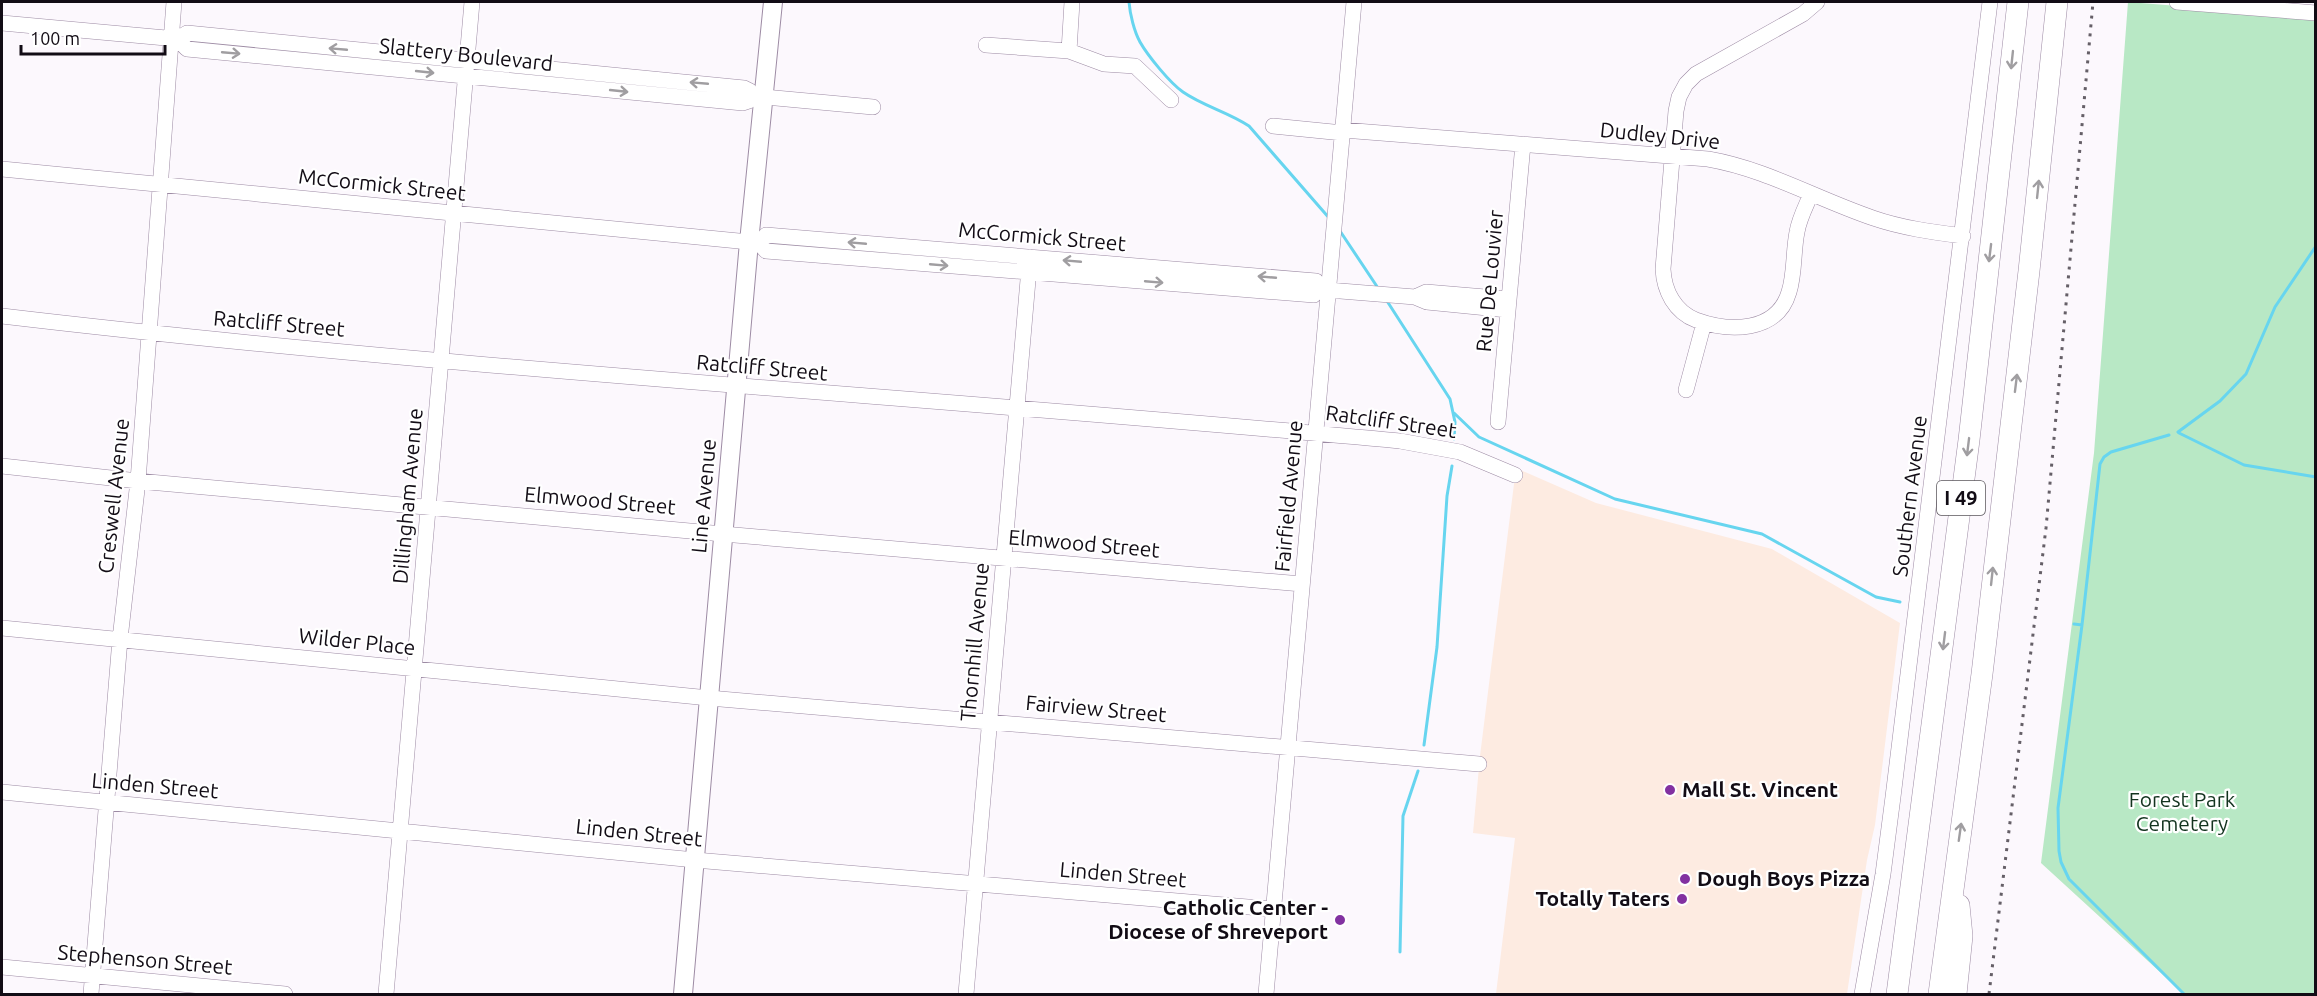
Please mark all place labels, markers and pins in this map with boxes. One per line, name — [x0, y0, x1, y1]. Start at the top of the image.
place label: Mall St. Vincent — [1682, 777, 1838, 801]
marker: Mall St. Vincent — [1663, 783, 1677, 797]
place label: Dough Boys Pizza — [1697, 866, 1870, 890]
marker: Dough Boys Pizza — [1678, 872, 1692, 886]
place label: Totally Taters — [1535, 886, 1670, 910]
marker: Totally Taters — [1675, 892, 1689, 906]
place label: Catholic Center - Diocese of Shreveport — [1108, 895, 1328, 943]
marker: Catholic Center - Diocese of Shreveport — [1333, 913, 1347, 927]

